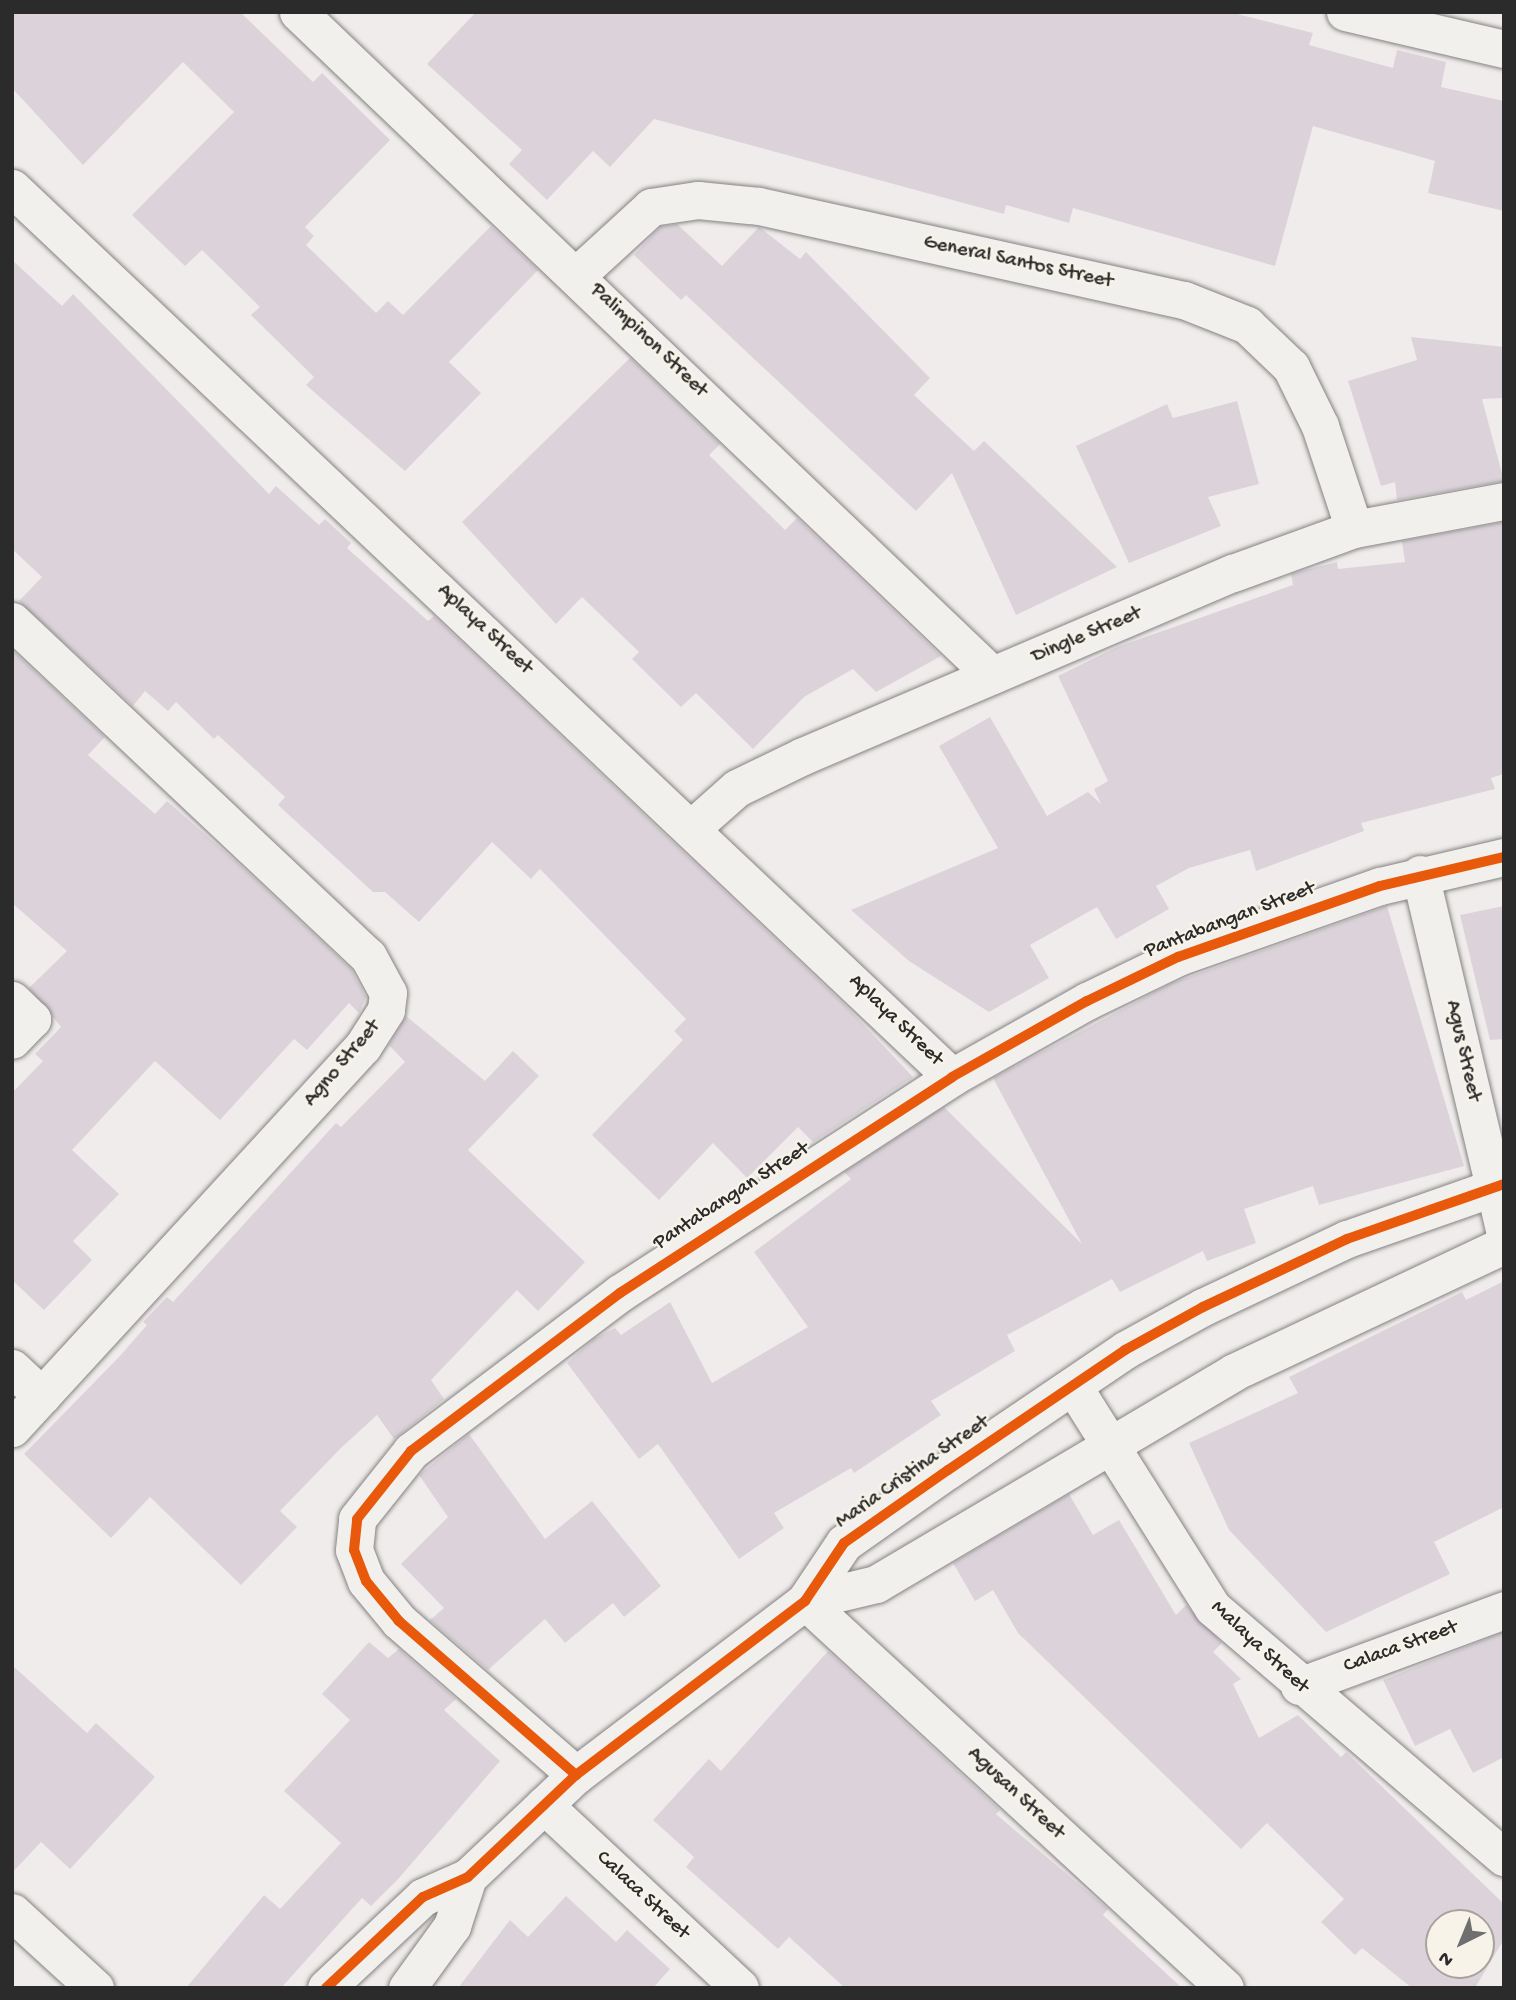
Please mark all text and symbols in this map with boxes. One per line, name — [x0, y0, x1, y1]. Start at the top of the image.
street label: General Santos Street — [921, 231, 1115, 295]
street label: Palimpinon Street — [584, 278, 712, 404]
street label: Aplaya Street — [431, 579, 537, 681]
street label: Dingle Street — [1028, 602, 1146, 670]
street label: Pantabangan Street — [1141, 877, 1319, 965]
street label: Aplaya Street — [842, 970, 948, 1072]
street label: Agus Street — [1438, 998, 1486, 1104]
street label: Agno Street — [299, 1015, 387, 1113]
street label: Pantabangan Street — [649, 1137, 815, 1257]
street label: Maria Cristina Street — [831, 1411, 995, 1535]
street label: Malaya Street — [1205, 1596, 1313, 1700]
street label: Calaca Street — [1341, 1616, 1461, 1680]
street label: Agusan Street — [961, 1742, 1069, 1846]
street label: Calaca Street — [590, 1846, 694, 1946]
north arrow — [1425, 1909, 1495, 1979]
text: N — [1434, 1946, 1459, 1971]

